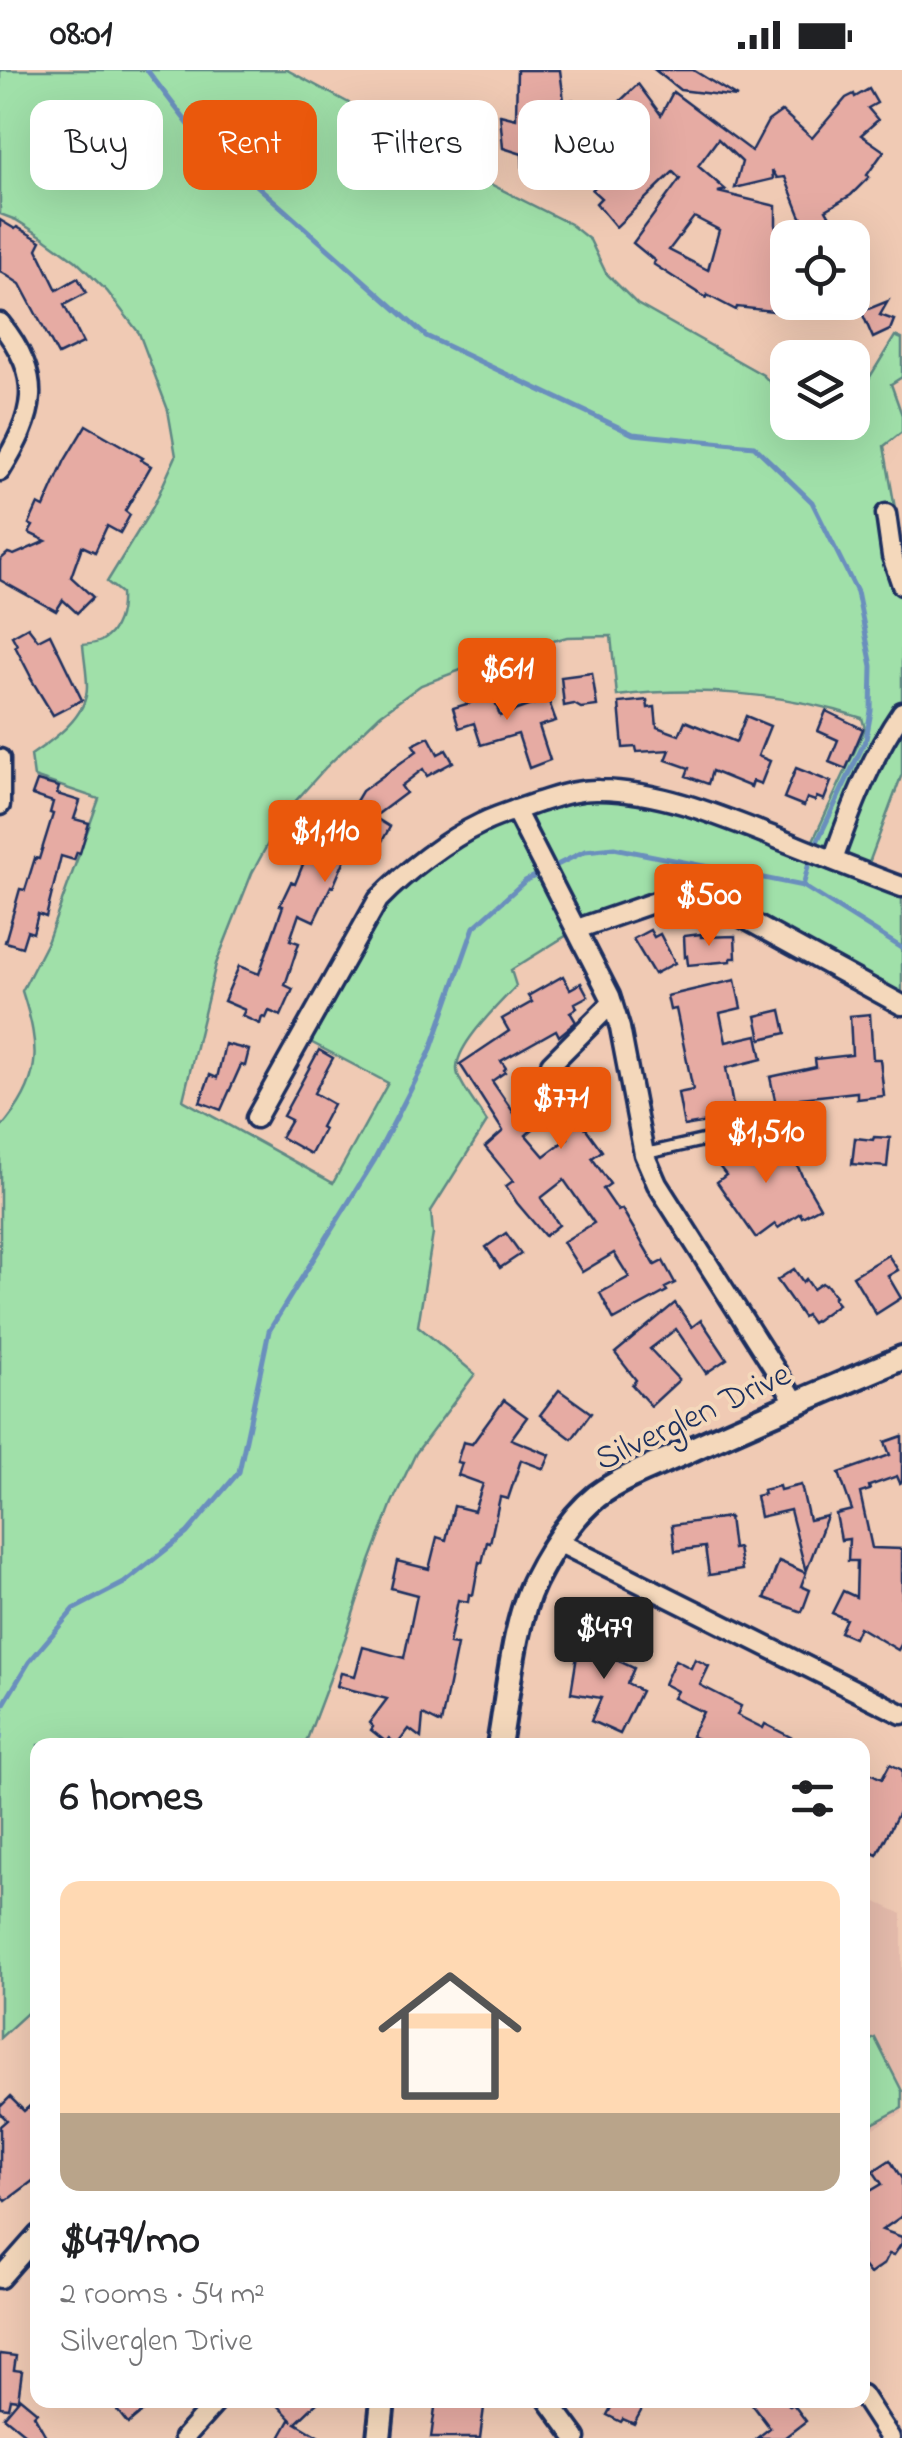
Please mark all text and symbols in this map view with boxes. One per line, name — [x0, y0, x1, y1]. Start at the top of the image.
text: 08:01 — [50, 7, 112, 63]
chip: Buy — [30, 100, 163, 190]
chip: Rent — [183, 100, 317, 190]
chip: Filters — [337, 100, 498, 190]
chip: New — [518, 100, 650, 190]
map controls — [770, 220, 870, 440]
button: locate — [770, 220, 870, 320]
button: layers — [770, 340, 870, 440]
pin: $611 — [448, 638, 566, 723]
text: $611 — [480, 647, 534, 694]
pin: $1,110 — [244, 800, 406, 885]
text: $1,110 — [290, 809, 360, 856]
pin: $500 — [650, 864, 768, 949]
text: $500 — [676, 873, 742, 920]
pin: $771 — [502, 1067, 620, 1152]
text: $771 — [533, 1076, 589, 1123]
pin: $1,510 — [685, 1101, 847, 1186]
text: $1,510 — [727, 1110, 805, 1157]
street label: Silverglen Drive — [587, 1350, 800, 1486]
pin: $479 — [545, 1597, 663, 1682]
text: $479 — [576, 1606, 632, 1653]
text: 6 homes — [60, 1768, 204, 1829]
icon: filters — [785, 1771, 840, 1826]
icon: home — [360, 1946, 540, 2126]
text: $479/mo — [60, 2211, 200, 2272]
text: 2 rooms · 54 m² — [60, 2272, 265, 2319]
text: Silverglen Drive — [60, 2319, 253, 2366]

